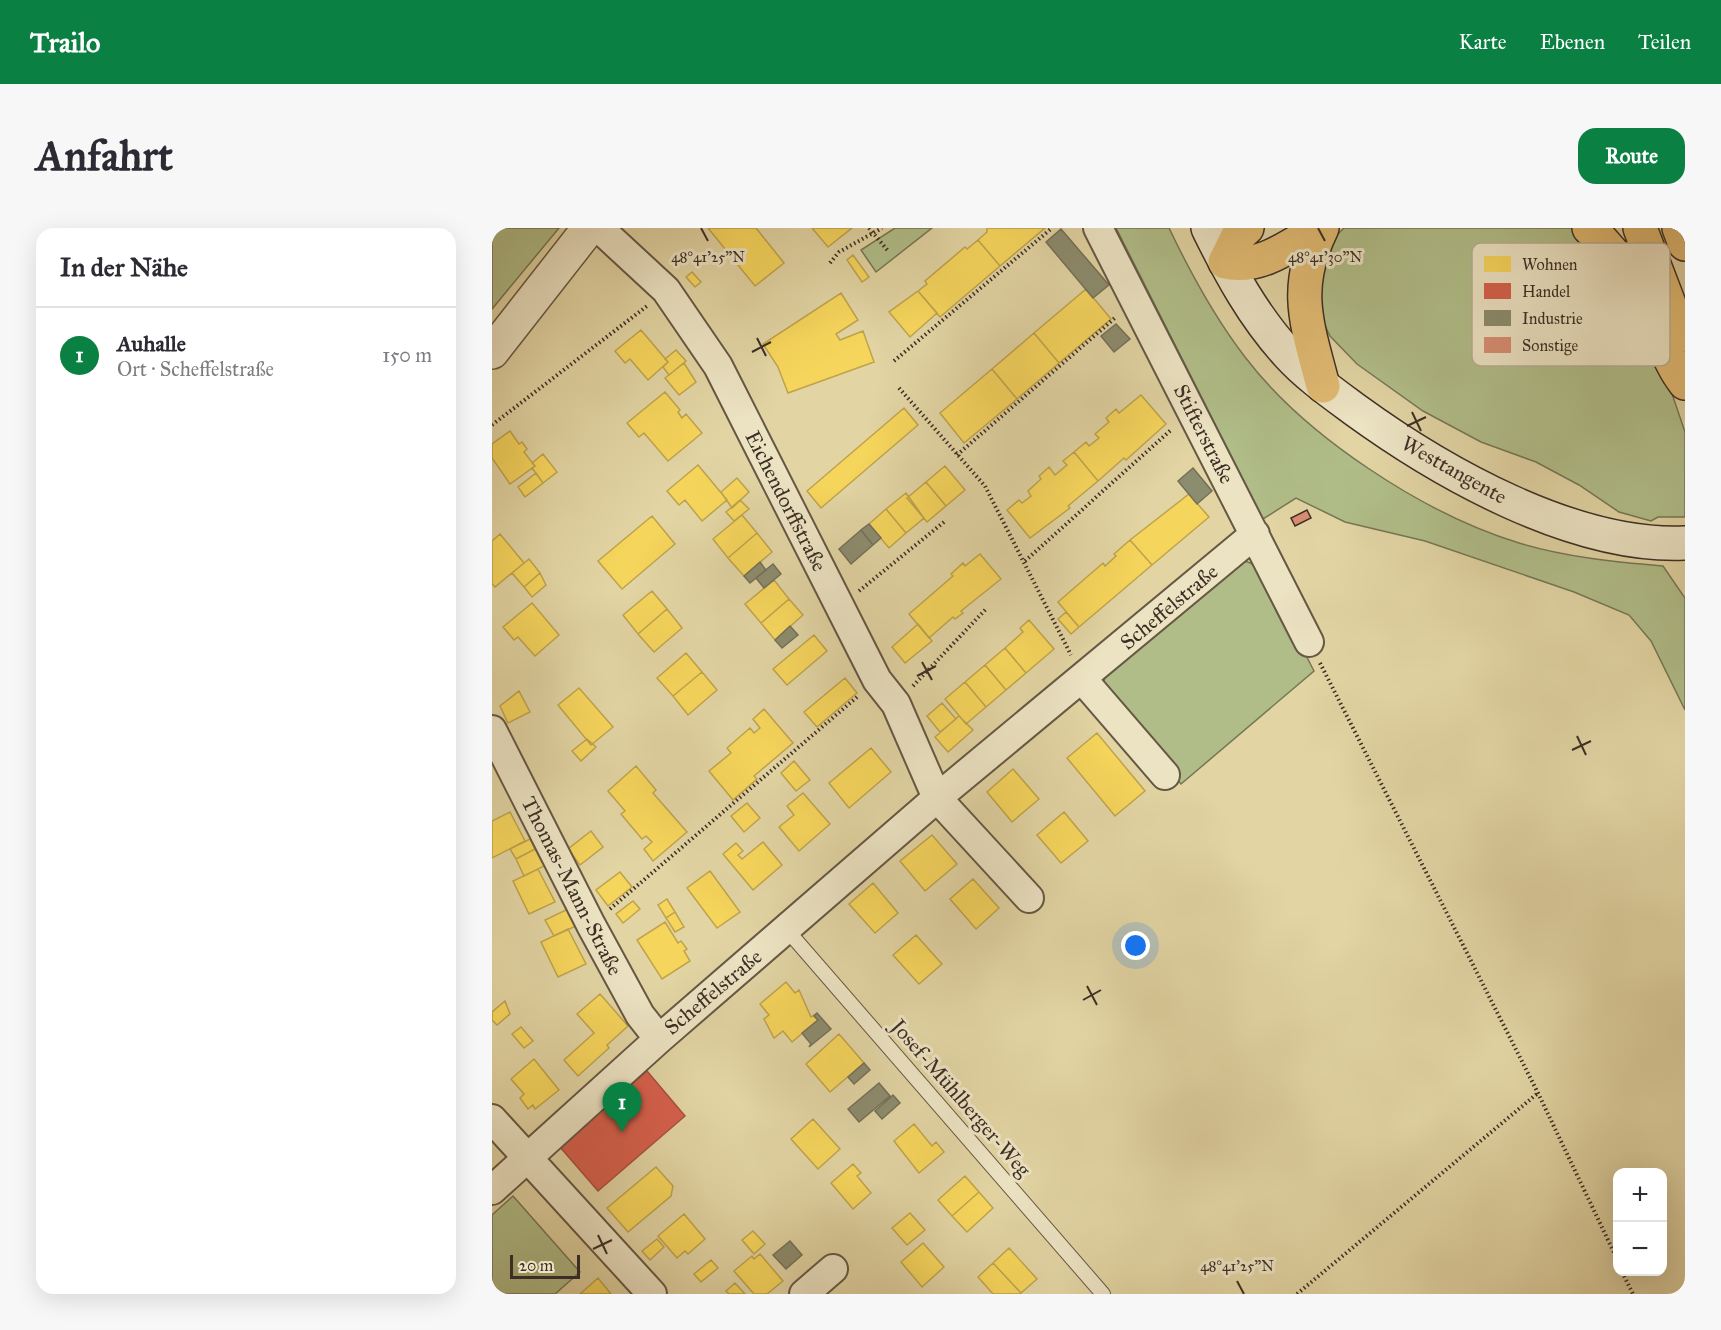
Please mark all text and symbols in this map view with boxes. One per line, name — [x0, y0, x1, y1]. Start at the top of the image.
text: Trailo — [30, 25, 100, 60]
text: Karte — [1459, 29, 1507, 55]
text: Ebenen — [1540, 29, 1605, 55]
text: Teilen — [1638, 29, 1691, 55]
button: Route — [1578, 128, 1685, 184]
text: Anfahrt — [36, 130, 173, 182]
legend — [1472, 243, 1670, 366]
text: 48°41'25"N — [671, 248, 745, 266]
text: 48°41'30"N — [1288, 248, 1362, 266]
text: In der Nähe — [60, 251, 188, 283]
text: Wohnen — [1522, 255, 1578, 274]
text: Handel — [1522, 282, 1571, 301]
text: Industrie — [1522, 309, 1583, 328]
text: Auhalle — [117, 330, 186, 357]
text: Sonstige — [1522, 336, 1578, 356]
text: 1 — [76, 343, 83, 367]
text: 150 m — [382, 343, 432, 367]
text: Ort · Scheffelstraße — [117, 357, 274, 381]
street label: Stifterstraße — [1168, 380, 1240, 488]
street label: Eichendorffstraße — [739, 426, 833, 576]
street label: Westtangente — [1397, 430, 1512, 510]
street label: Scheffelstraße — [1115, 558, 1223, 655]
street label: Thomas-Mann-Straße — [516, 792, 628, 980]
your location — [1121, 931, 1150, 960]
street label: Scheffelstraße — [659, 943, 767, 1040]
street label: Josef-Mühlberger-Weg — [884, 1012, 1037, 1182]
pin: 1 — [602, 1082, 642, 1132]
map controls — [1613, 1168, 1667, 1276]
button: + — [1613, 1168, 1667, 1222]
button: − — [1613, 1222, 1667, 1276]
scale bar — [510, 1252, 580, 1280]
text: 20 m — [519, 1256, 553, 1275]
text: 48°41'25"N — [1200, 1257, 1274, 1275]

